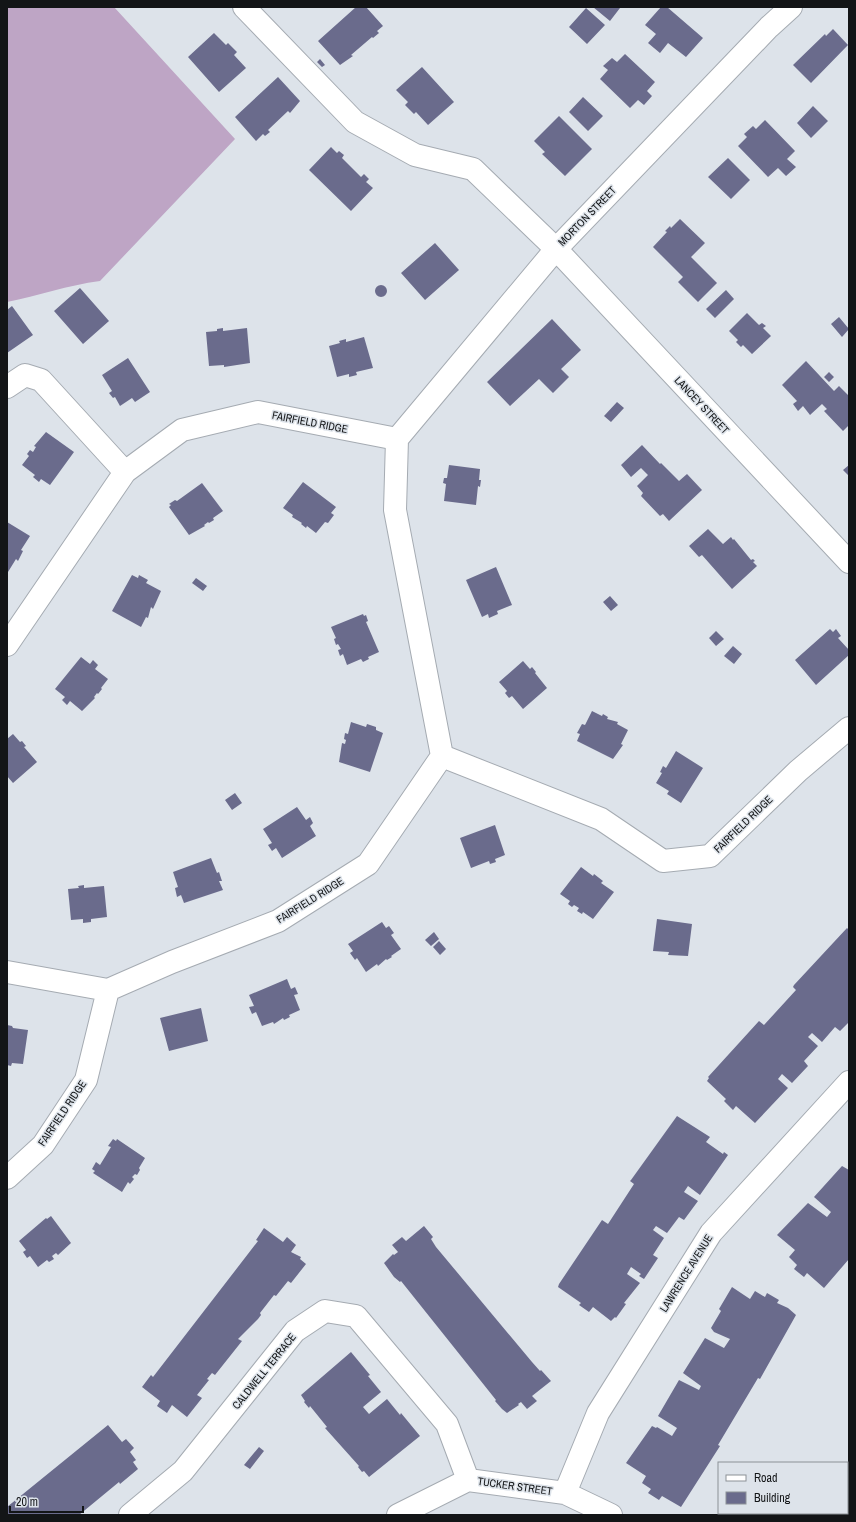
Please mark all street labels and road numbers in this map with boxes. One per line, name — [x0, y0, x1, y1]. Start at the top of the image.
street label: MORTON STREET — [555, 183, 619, 249]
street label: LANCEY STREET — [672, 373, 733, 437]
street label: FAIRFIELD RIDGE — [271, 408, 349, 436]
street label: FAIRFIELD RIDGE — [711, 792, 775, 856]
street label: FAIRFIELD RIDGE — [274, 874, 346, 926]
street label: FAIRFIELD RIDGE — [35, 1077, 89, 1149]
street label: LAWRENCE AVENUE — [656, 1231, 716, 1315]
street label: CALDWELL TERRACE — [229, 1330, 299, 1412]
street label: TUCKER STREET — [477, 1474, 554, 1498]

